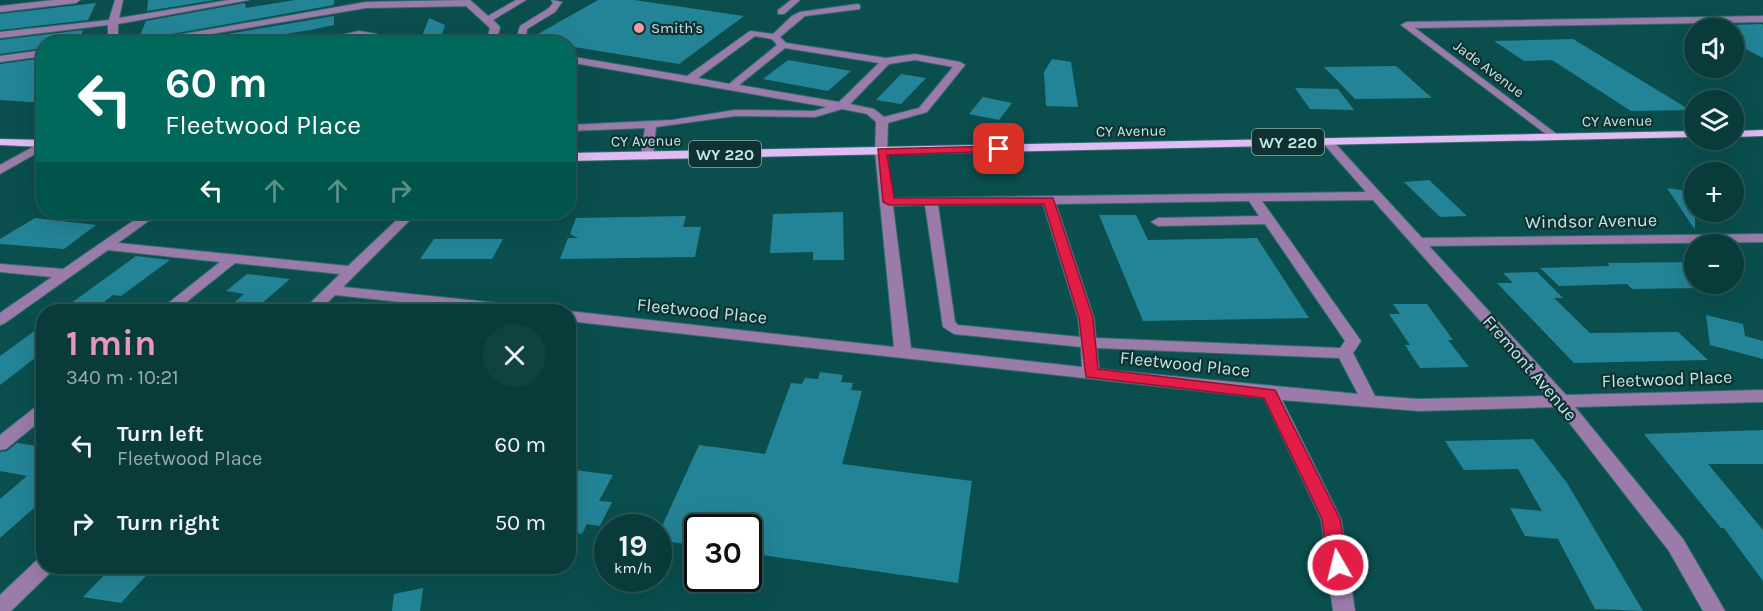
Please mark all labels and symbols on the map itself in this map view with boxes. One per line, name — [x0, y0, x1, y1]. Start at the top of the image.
place label: Smith's — [651, 19, 703, 37]
marker: Smith's — [632, 21, 646, 35]
street label: Jade Avenue — [1450, 37, 1528, 101]
street label: CY Avenue — [1582, 111, 1652, 131]
street label: CY Avenue — [1096, 121, 1166, 141]
pin — [973, 123, 1024, 174]
road number: WY 220 — [1252, 129, 1324, 155]
street label: CY Avenue — [611, 131, 681, 151]
road number: WY 220 — [689, 141, 761, 167]
street label: Windsor Avenue — [1525, 209, 1657, 233]
street label: Fleetwood Place — [636, 293, 768, 329]
street label: Fremont Avenue — [1478, 311, 1582, 425]
street label: Fleetwood Place — [1119, 346, 1251, 382]
street label: Fleetwood Place — [1601, 366, 1733, 392]
speed limit sign: 30 — [684, 514, 762, 592]
position arrow — [1306, 533, 1370, 597]

